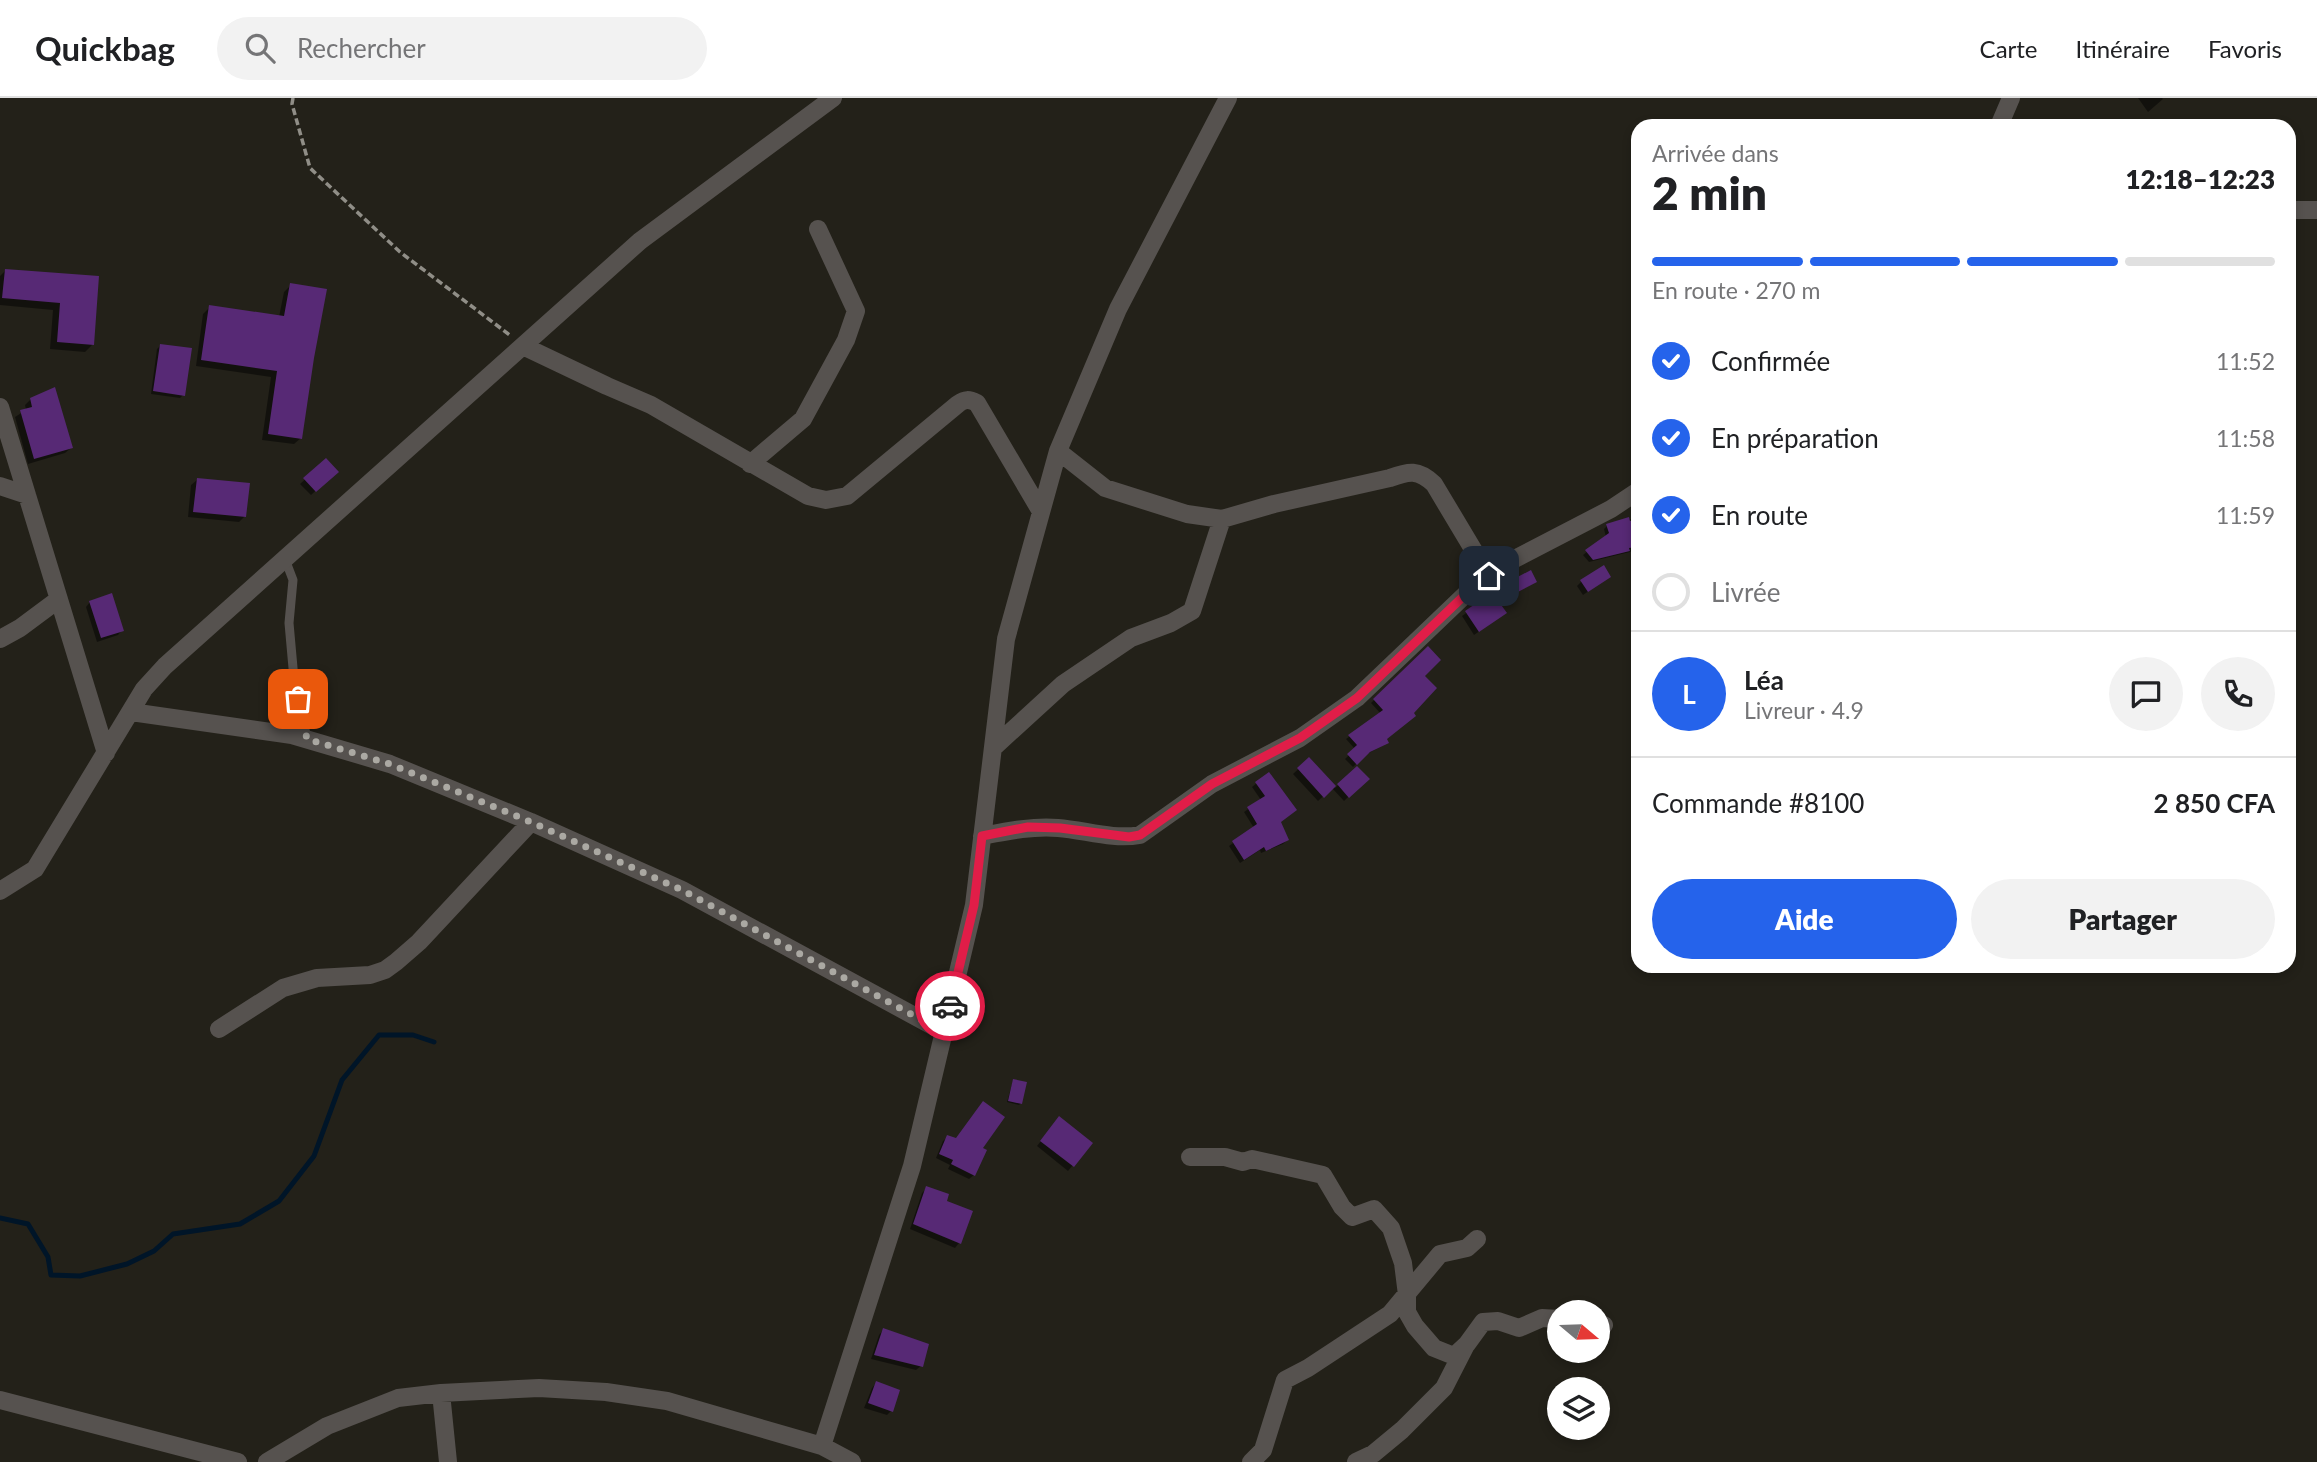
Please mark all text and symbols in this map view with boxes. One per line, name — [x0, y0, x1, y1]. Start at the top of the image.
search box — [217, 17, 707, 80]
text: Quickbag — [35, 28, 175, 68]
icon: search — [241, 29, 279, 67]
text: Rechercher — [297, 32, 426, 64]
text: Carte — [1980, 34, 2038, 63]
text: Itinéraire — [2076, 34, 2170, 63]
text: Favoris — [2208, 34, 2282, 63]
text: Arrivée dans — [1652, 139, 1779, 167]
text: 12:18–12:23 — [2125, 163, 2275, 195]
text: 2 min — [1652, 165, 1767, 220]
text: En route · 270 m — [1652, 276, 1820, 304]
icon: check — [1652, 342, 1690, 380]
text: Confirmée — [1711, 345, 1830, 377]
text: 11:52 — [2216, 347, 2275, 375]
icon: check — [1652, 419, 1690, 457]
text: En préparation — [1711, 422, 1879, 454]
text: 11:58 — [2216, 424, 2275, 452]
icon: check — [1652, 496, 1690, 534]
text: En route — [1711, 499, 1808, 531]
text: 11:59 — [2216, 501, 2275, 529]
pin — [1459, 546, 1519, 606]
icon: home — [1470, 557, 1508, 595]
text: Livrée — [1711, 576, 1780, 608]
button: chat — [2109, 657, 2183, 731]
button: phone — [2201, 657, 2275, 731]
text: Léa — [1744, 664, 1784, 696]
pin — [268, 669, 328, 729]
text: L — [1682, 678, 1696, 710]
icon: bag — [279, 680, 317, 718]
text: Livreur · 4.9 — [1744, 696, 1864, 724]
text: Commande #8100 — [1652, 787, 1864, 819]
text: 2 850 CFA — [2154, 787, 2275, 819]
button: Aide — [1652, 879, 1957, 959]
button: Partager — [1971, 879, 2275, 959]
courier — [915, 971, 985, 1041]
icon: car — [931, 987, 969, 1025]
north arrow — [1547, 1300, 1610, 1363]
map controls — [1547, 1300, 1610, 1440]
button: layers — [1547, 1377, 1610, 1440]

